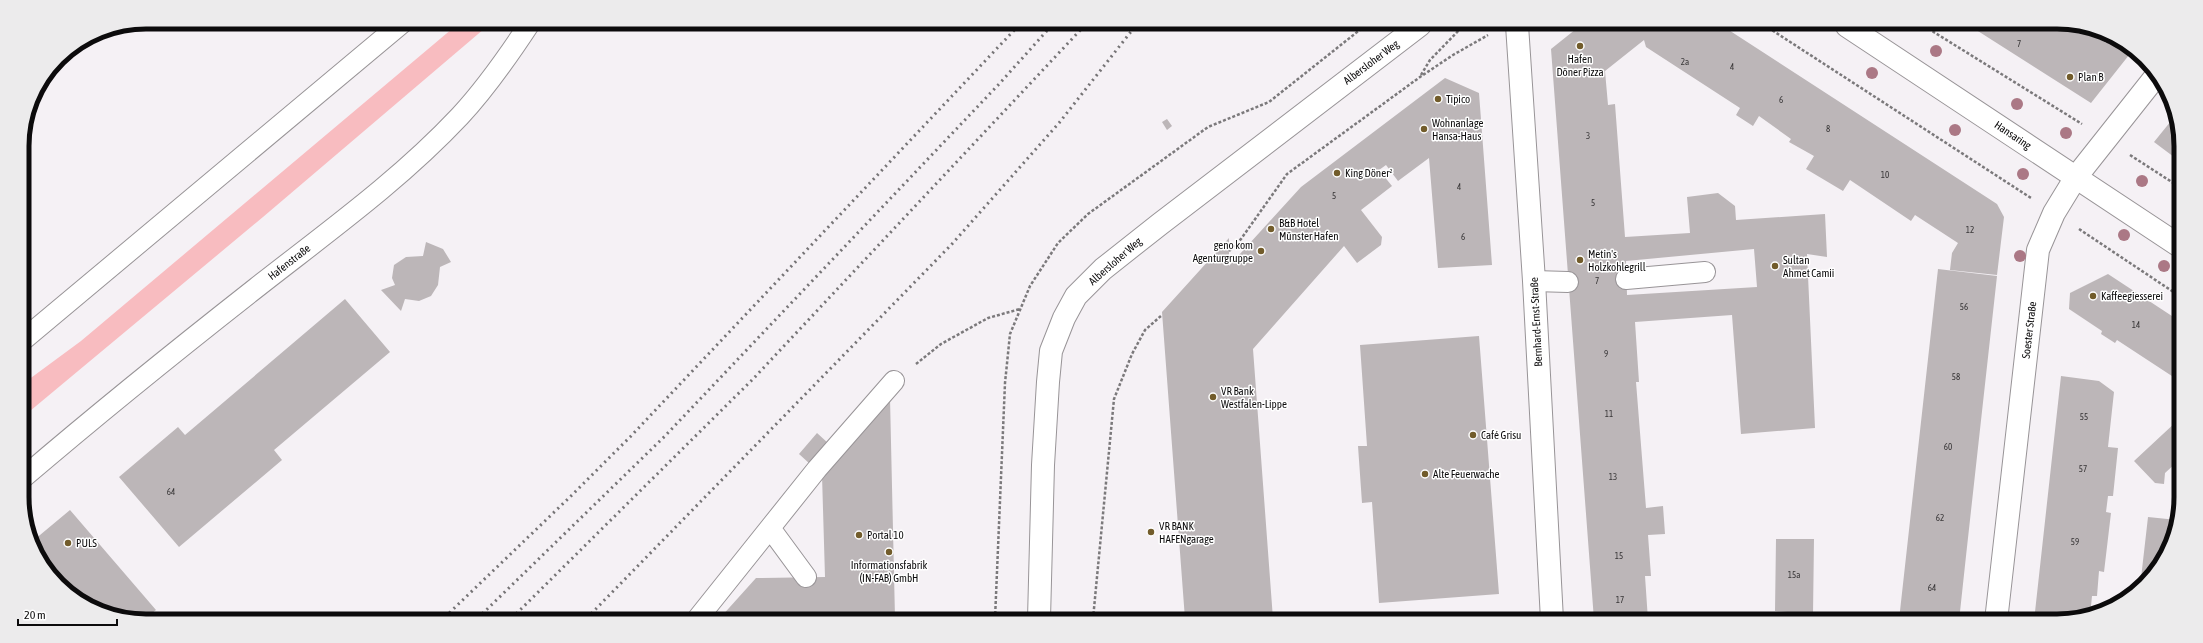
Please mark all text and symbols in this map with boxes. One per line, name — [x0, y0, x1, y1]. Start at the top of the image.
street label: Albersloher Weg — [1341, 37, 1401, 87]
house number: 7 — [2017, 39, 2021, 49]
marker: Hafen Döner Pizza — [1575, 41, 1585, 51]
place label: Hafen Döner Pizza — [1556, 53, 1604, 78]
house number: 2a — [1681, 57, 1689, 67]
house number: 4 — [1730, 62, 1734, 72]
place label: Plan B — [2078, 71, 2104, 83]
marker: Plan B — [2065, 72, 2075, 82]
place label: Tipico — [1446, 93, 1470, 105]
marker: Tipico — [1433, 94, 1443, 104]
house number: 6 — [1779, 95, 1783, 105]
place label: Wohnanlage Hansa-Haus — [1432, 117, 1483, 142]
street label: Hansaring — [1992, 118, 2034, 152]
marker: Wohnanlage Hansa-Haus — [1419, 124, 1429, 134]
house number: 8 — [1826, 124, 1830, 134]
house number: 3 — [1586, 131, 1590, 141]
place label: King Döner² — [1345, 167, 1392, 179]
marker: King Döner² — [1332, 168, 1342, 178]
house number: 10 — [1881, 170, 1889, 180]
house number: 4 — [1457, 182, 1461, 192]
house number: 5 — [1332, 191, 1336, 201]
house number: 5 — [1591, 198, 1595, 208]
place label: B&B Hotel Münster Hafen — [1279, 217, 1339, 242]
marker: B&B Hotel Münster Hafen — [1266, 224, 1276, 234]
house number: 12 — [1966, 225, 1974, 235]
house number: 6 — [1461, 232, 1465, 242]
street label: Albersloher Weg — [1086, 235, 1144, 287]
place label: geno kom Agenturgruppe — [1193, 239, 1253, 264]
street label: Hafenstraße — [266, 242, 312, 282]
marker: geno kom Agenturgruppe — [1256, 246, 1266, 256]
place label: Metin's Holzkohlegrill — [1588, 248, 1646, 273]
place label: Sultan Ahmet Camii — [1783, 254, 1834, 279]
marker: Metin's Holzkohlegrill — [1575, 255, 1585, 265]
marker: Sultan Ahmet Camii — [1770, 261, 1780, 271]
house number: 7 — [1595, 276, 1599, 286]
street label: Bernhard-Ernst-Straße — [1528, 277, 1544, 367]
place label: Kaffeegiesserei — [2101, 290, 2163, 302]
marker: Kaffeegiesserei — [2088, 291, 2098, 301]
street label: Soester Straße — [2020, 301, 2038, 359]
house number: 56 — [1960, 302, 1968, 312]
house number: 14 — [2132, 320, 2140, 330]
house number: 9 — [1604, 349, 1608, 359]
house number: 58 — [1952, 372, 1960, 382]
place label: VR Bank Westfalen-Lippe — [1221, 385, 1287, 410]
marker: VR Bank Westfalen-Lippe — [1208, 392, 1218, 402]
house number: 11 — [1605, 409, 1613, 419]
house number: 55 — [2080, 412, 2088, 422]
place label: Café Grisu — [1481, 429, 1521, 441]
marker: Café Grisu — [1468, 430, 1478, 440]
house number: 60 — [1944, 442, 1952, 452]
house number: 57 — [2079, 464, 2087, 474]
place label: Alte Feuerwache — [1433, 468, 1500, 480]
marker: Alte Feuerwache — [1420, 469, 1430, 479]
house number: 13 — [1609, 472, 1617, 482]
house number: 64 — [167, 487, 175, 497]
house number: 62 — [1936, 513, 1944, 523]
place label: VR BANK HAFENgarage — [1159, 520, 1214, 545]
marker: VR BANK HAFENgarage — [1146, 527, 1156, 537]
place label: Portal 10 — [867, 529, 904, 541]
marker: Portal 10 — [854, 530, 864, 540]
place label: PULS — [76, 537, 97, 549]
house number: 59 — [2071, 537, 2079, 547]
marker: PULS — [63, 538, 73, 548]
marker: Informationsfabrik (IN-FAB) GmbH — [884, 547, 894, 557]
house number: 15 — [1615, 551, 1623, 561]
place label: Informationsfabrik (IN-FAB) GmbH — [851, 559, 927, 584]
house number: 15a — [1788, 570, 1800, 580]
house number: 64 — [1928, 583, 1936, 593]
house number: 17 — [1616, 595, 1624, 605]
scale bar — [18, 601, 117, 627]
text: 20 m — [24, 608, 46, 622]

